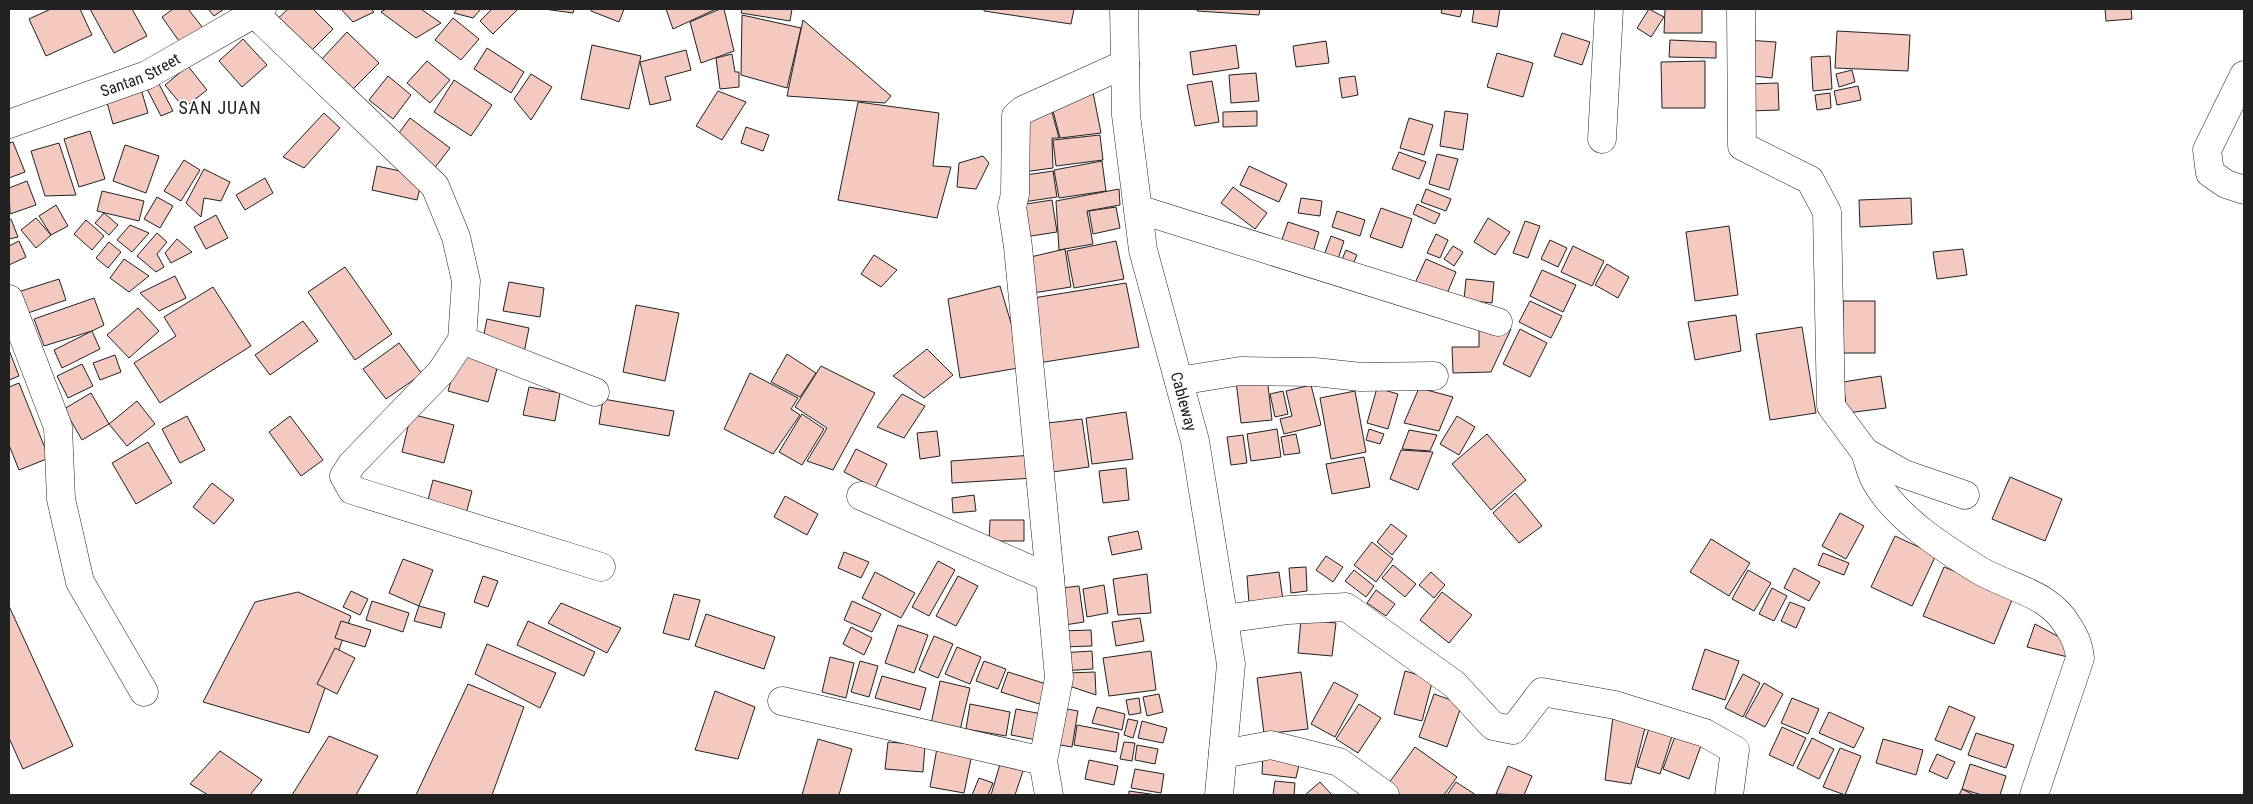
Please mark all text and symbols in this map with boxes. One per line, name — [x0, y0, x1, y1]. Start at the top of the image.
street label: Santan Street — [98, 49, 184, 101]
district label: SAN JUAN — [178, 97, 262, 118]
street label: Cableway — [1167, 370, 1201, 434]

